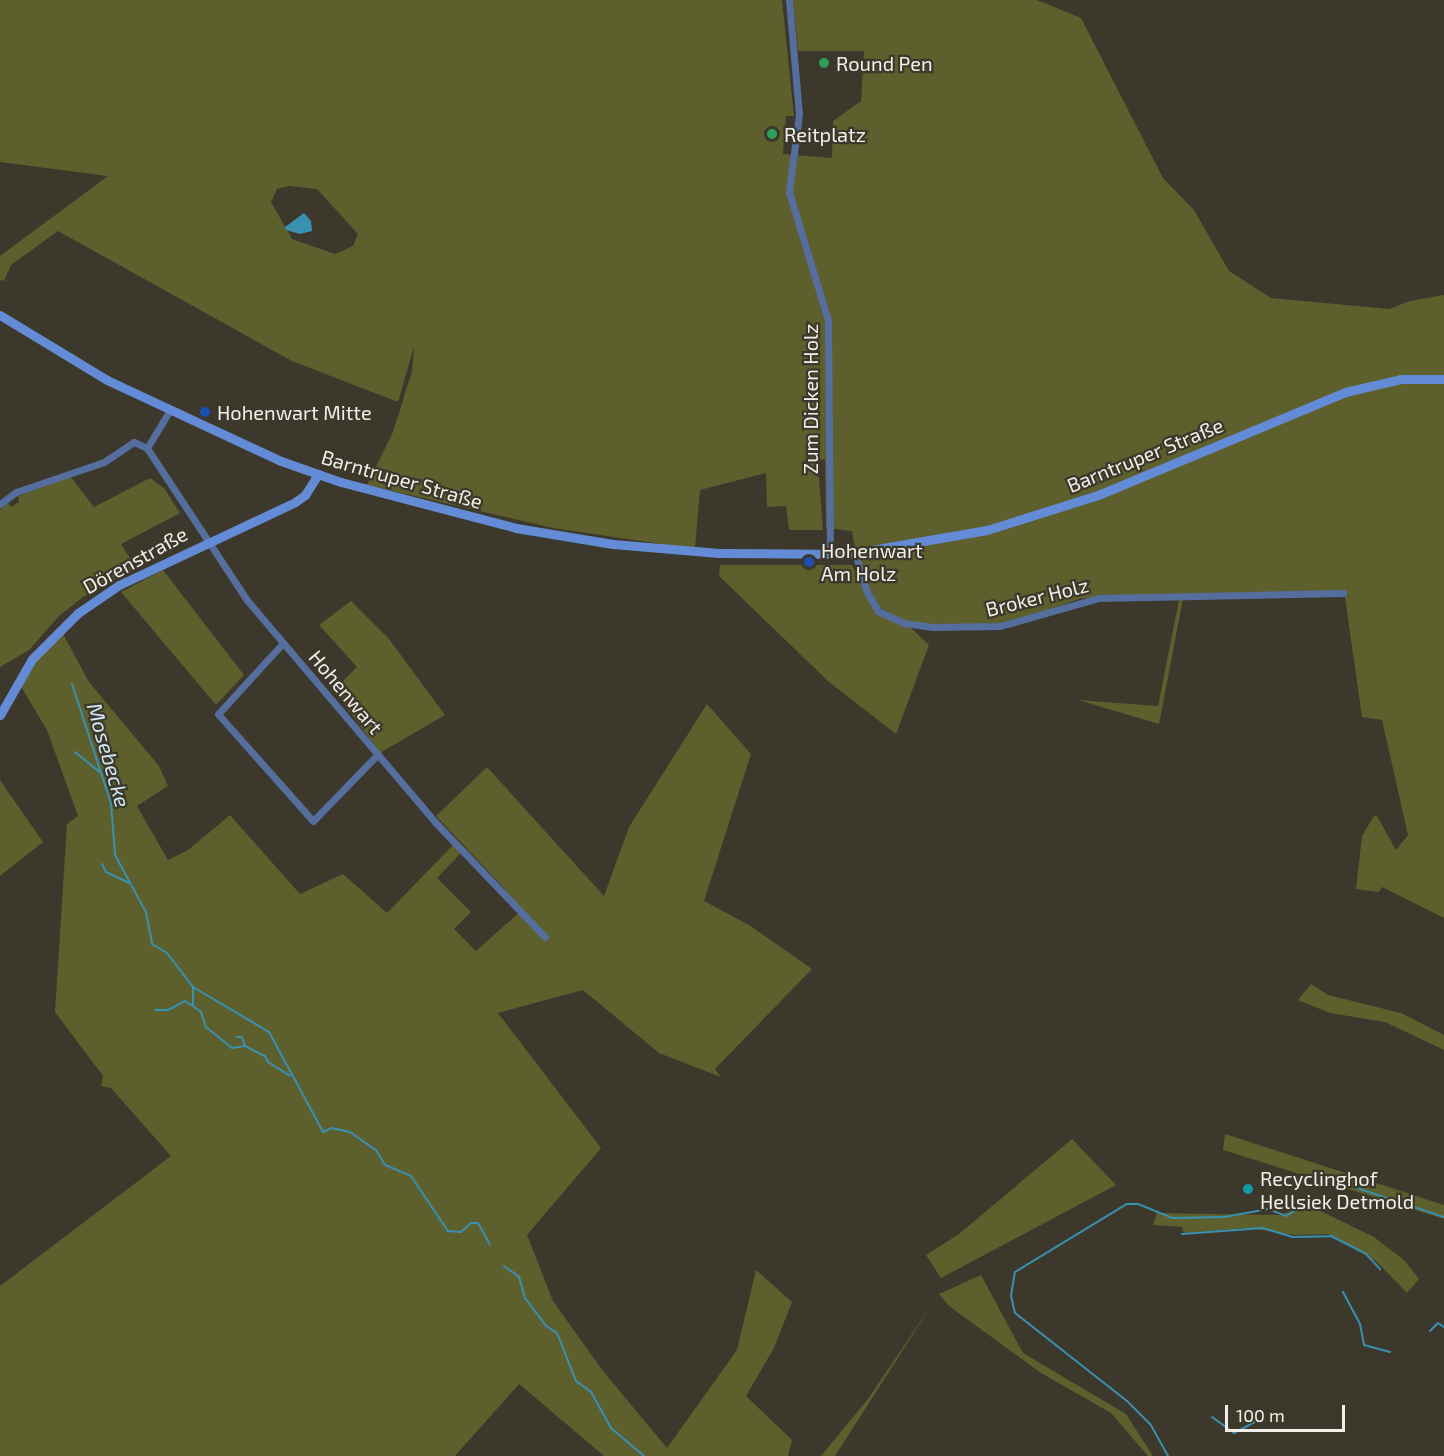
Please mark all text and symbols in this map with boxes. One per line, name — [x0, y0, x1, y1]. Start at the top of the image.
place label: Round Pen — [836, 51, 933, 75]
marker: Round Pen — [817, 56, 831, 70]
place label: Reitplatz — [784, 122, 866, 146]
marker: Reitplatz — [765, 127, 779, 141]
street label: Zum Dicken Holz — [798, 324, 822, 474]
place label: Hohenwart Mitte — [217, 400, 372, 424]
marker: Hohenwart Mitte — [198, 405, 212, 419]
street label: Barntruper Straße — [1063, 413, 1227, 497]
street label: Barntruper Straße — [319, 444, 485, 514]
street label: Dörenstraße — [79, 521, 191, 599]
place label: Hohenwart Am Holz — [821, 538, 923, 585]
marker: Hohenwart Am Holz — [802, 555, 816, 569]
street label: Broker Holz — [983, 573, 1091, 621]
street label: Hohenwart — [304, 645, 388, 739]
water label: Mosebecke — [82, 700, 136, 810]
place label: Recyclinghof Hellsiek Detmold — [1260, 1166, 1414, 1213]
marker: Recyclinghof Hellsiek Detmold — [1241, 1182, 1255, 1196]
scale bar — [1228, 1393, 1348, 1431]
text: 100 m — [1236, 1404, 1285, 1426]

